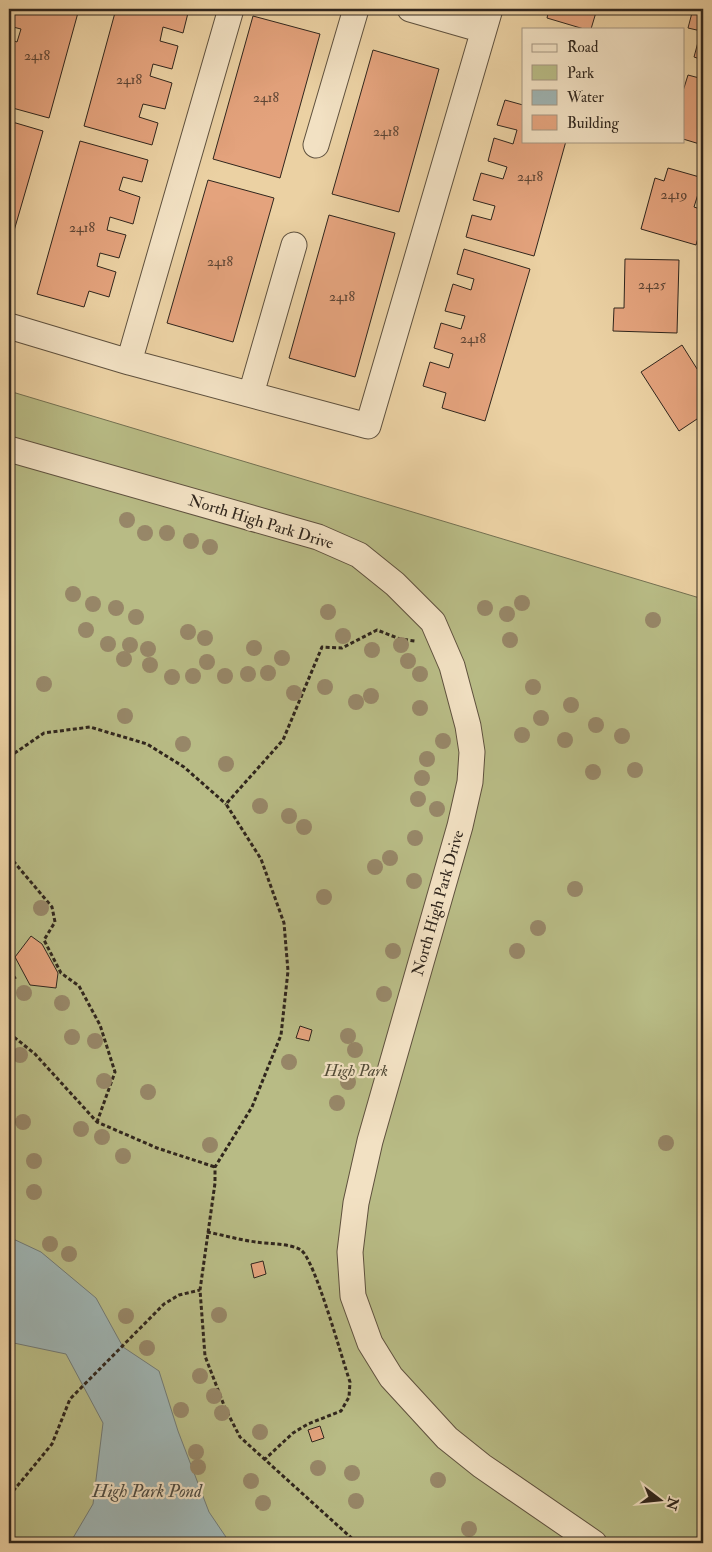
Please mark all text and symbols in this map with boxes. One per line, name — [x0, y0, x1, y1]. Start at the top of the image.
legend — [522, 28, 684, 142]
text: Road — [567, 38, 599, 57]
house number: 2418 — [24, 47, 51, 64]
text: Park — [567, 64, 594, 83]
house number: 2418 — [116, 71, 143, 88]
text: Water — [566, 88, 604, 107]
house number: 2418 — [253, 89, 280, 106]
text: Building — [567, 114, 619, 133]
house number: 2418 — [373, 123, 400, 140]
house number: 2418 — [517, 168, 544, 185]
house number: 2419 — [661, 186, 687, 203]
house number: 2418 — [69, 219, 96, 236]
house number: 2418 — [207, 253, 234, 270]
house number: 2425 — [638, 276, 667, 293]
house number: 2418 — [329, 288, 356, 305]
house number: 2418 — [460, 330, 487, 347]
street label: North High Park Drive — [186, 490, 336, 554]
street label: North High Park Drive — [408, 828, 468, 978]
park label: High Park — [323, 1061, 388, 1081]
north arrow — [634, 1474, 684, 1524]
water label: High Park Pond — [91, 1480, 203, 1503]
text: N — [662, 1494, 682, 1512]

